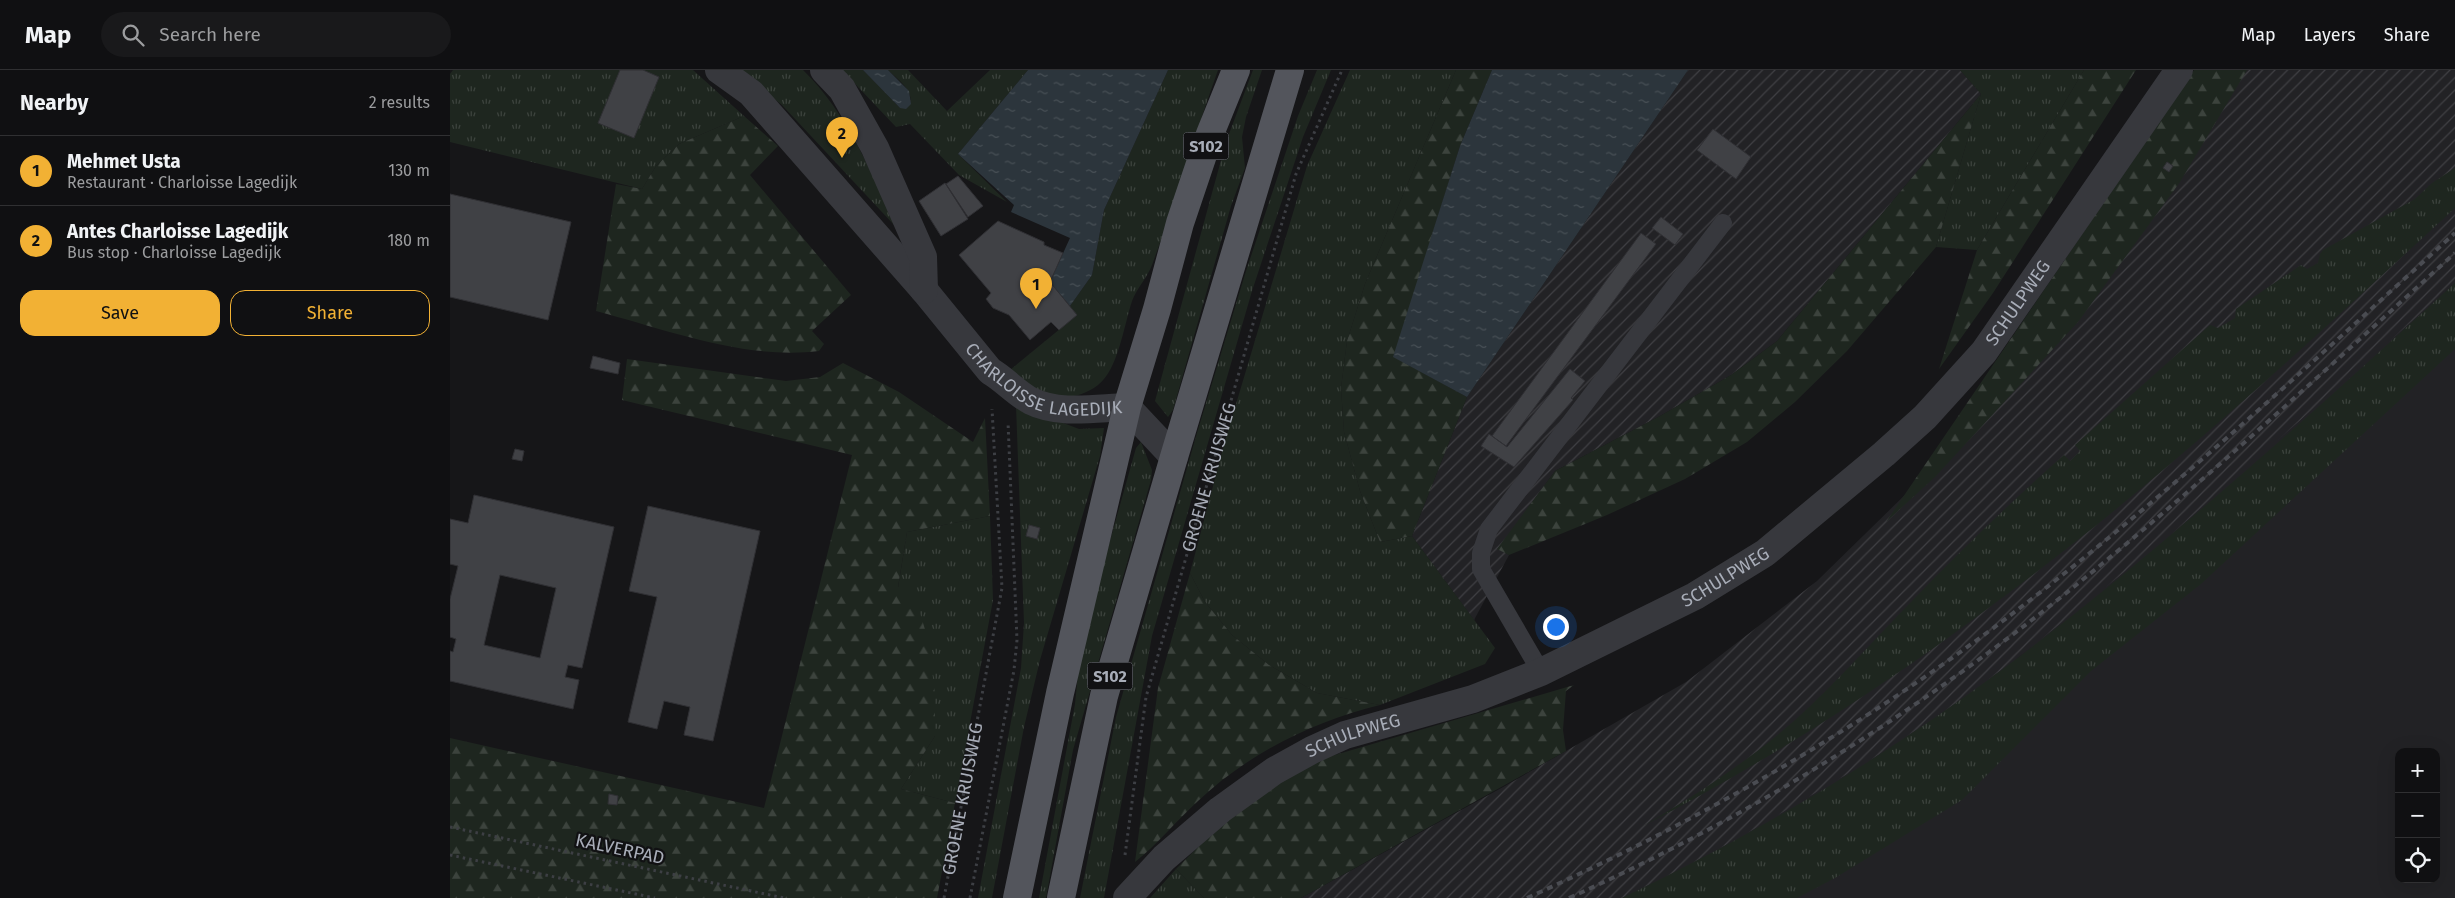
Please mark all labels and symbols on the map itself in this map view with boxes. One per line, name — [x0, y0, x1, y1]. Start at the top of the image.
pin: 2 — [826, 117, 858, 158]
road number: S102 — [1184, 132, 1228, 160]
street label: SCHULPWEG — [1981, 256, 2055, 350]
pin: 1 — [1020, 268, 1052, 309]
street label: CHARLOISSE LAGEDIJK — [960, 338, 1123, 421]
street label: GROENE KRUISWEG — [1177, 400, 1241, 555]
street label: SCHULPWEG — [1678, 542, 1773, 612]
your location — [1543, 614, 1569, 640]
road number: S102 — [1088, 662, 1132, 690]
street label: SCHULPWEG — [1302, 709, 1403, 762]
street label: GROENE KRUISWEG — [938, 721, 988, 877]
street label: KALVERPAD — [574, 829, 666, 869]

